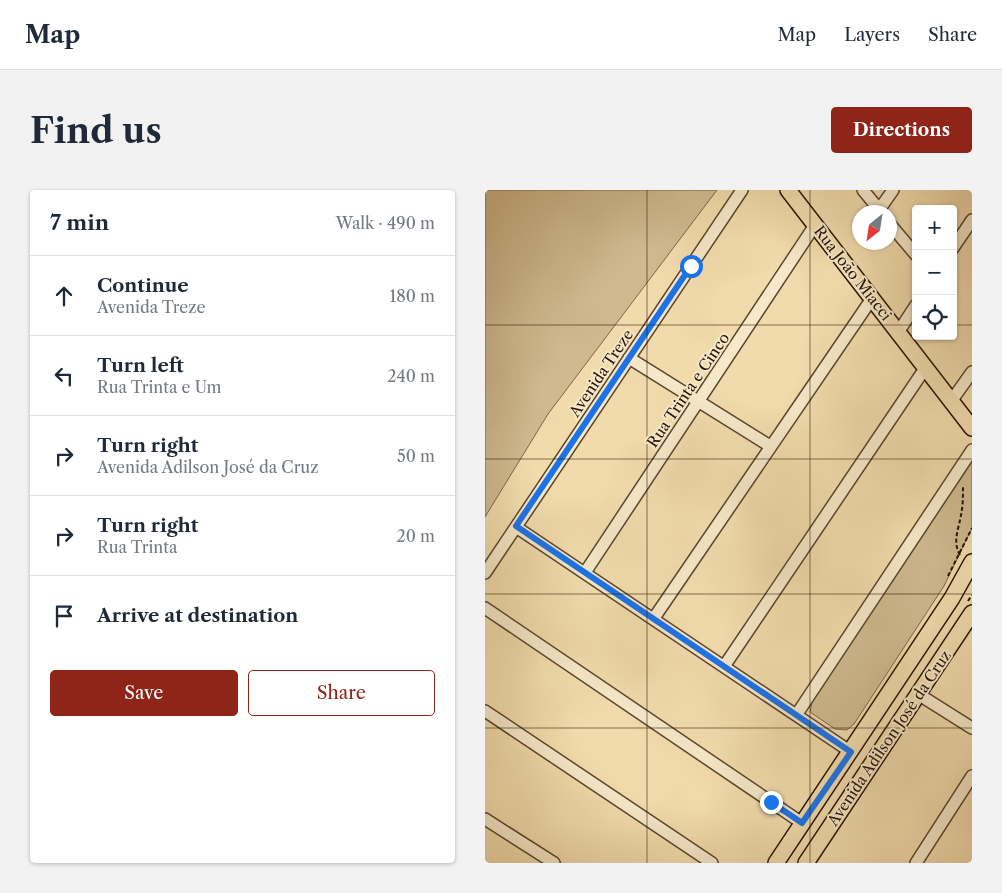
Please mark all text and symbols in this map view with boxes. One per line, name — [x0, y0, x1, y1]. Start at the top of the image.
text: Map — [25, 20, 80, 49]
text: Map — [778, 24, 816, 46]
text: Layers — [844, 24, 900, 46]
text: Share — [928, 24, 977, 46]
button: Directions — [831, 107, 972, 153]
text: Find us — [30, 109, 162, 152]
north arrow — [852, 205, 897, 250]
map controls — [912, 205, 957, 340]
button: + — [912, 205, 957, 250]
text: 7 min — [50, 210, 109, 235]
text: Walk · 490 m — [336, 213, 435, 233]
street label: Rua João Miacci — [810, 222, 896, 325]
button: − — [912, 250, 957, 295]
route start — [680, 255, 703, 278]
text: Continue — [97, 274, 189, 297]
icon: ahead — [50, 282, 78, 310]
text: 180 m — [389, 286, 435, 306]
button: locate — [912, 295, 957, 340]
text: Avenida Treze — [97, 297, 205, 317]
street label: Avenida Treze — [564, 326, 637, 421]
street label: Rua Trinta e Cinco — [643, 329, 733, 451]
text: Turn left — [97, 354, 184, 377]
icon: left — [50, 362, 78, 390]
text: 240 m — [387, 366, 435, 386]
text: Rua Trinta e Um — [97, 377, 222, 397]
text: Turn right — [97, 434, 198, 457]
icon: right — [50, 442, 78, 470]
text: 50 m — [397, 446, 435, 466]
text: Avenida Adilson José da Cruz — [97, 457, 318, 477]
text: Turn right — [97, 514, 198, 537]
icon: right — [50, 522, 78, 550]
text: 20 m — [396, 526, 435, 546]
text: Rua Trinta — [97, 537, 177, 557]
icon: arrive — [50, 602, 78, 630]
text: Arrive at destination — [97, 604, 298, 627]
street label: Avenida Adilson José da Cruz — [823, 646, 955, 830]
button: Save — [50, 670, 238, 716]
button: Share — [248, 670, 435, 716]
route end — [760, 791, 783, 814]

